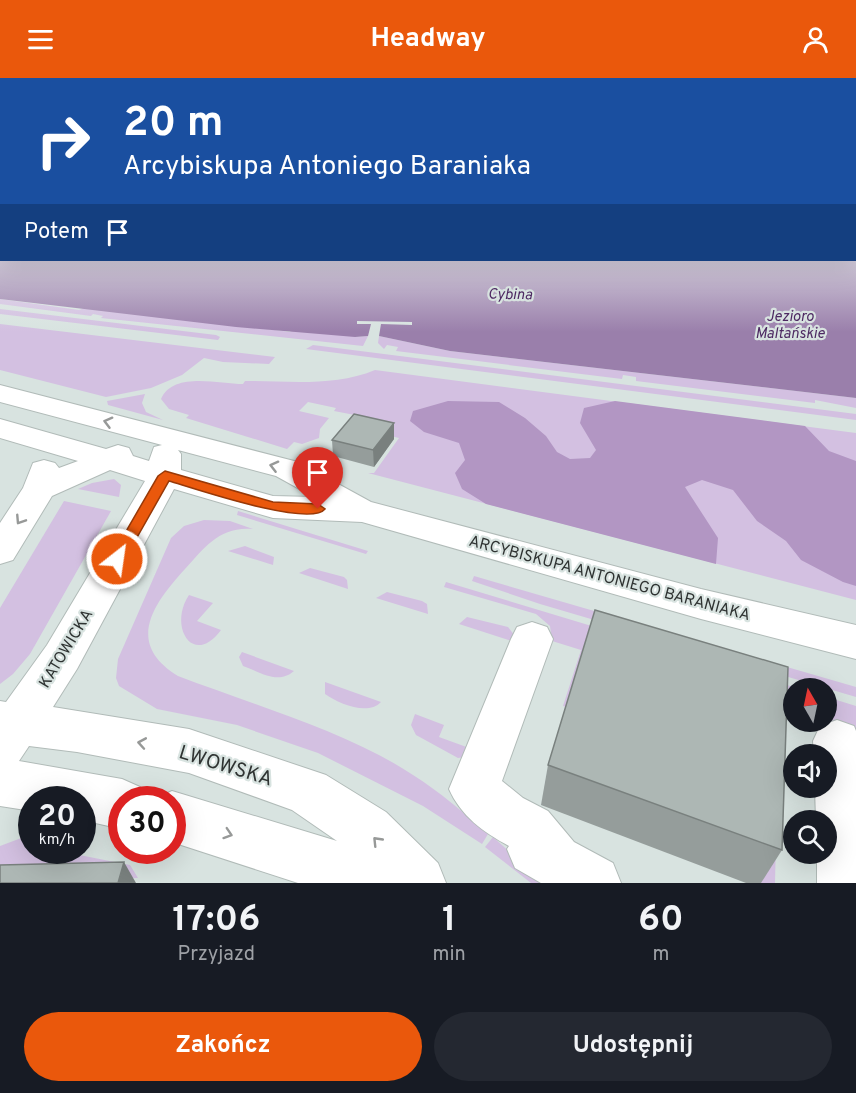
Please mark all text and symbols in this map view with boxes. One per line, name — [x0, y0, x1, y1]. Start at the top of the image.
text: Headway — [370, 22, 486, 56]
icon: menu — [24, 23, 57, 56]
icon: person — [799, 23, 832, 56]
text: 20 m — [123, 98, 224, 151]
icon: right — [24, 102, 102, 180]
text: Arcybiskupa Antoniego Baraniaka — [123, 150, 531, 184]
icon: arrive — [101, 216, 134, 249]
text: Potem — [24, 219, 89, 246]
water label: Cybina — [488, 286, 533, 305]
water label: Jezioro Maltańskie — [755, 308, 825, 344]
one-way arrow — [103, 416, 113, 429]
pin — [292, 447, 343, 509]
icon: arrive — [301, 456, 334, 489]
one-way arrow — [269, 460, 279, 473]
one-way arrow — [16, 513, 27, 524]
position arrow — [85, 527, 149, 591]
street label: ARCYBISKUPA ANTONIEGO BARANIAKA — [467, 532, 753, 626]
street label: KATOWICKA — [35, 606, 98, 692]
north arrow — [783, 678, 837, 732]
map controls — [783, 678, 837, 864]
one-way arrow — [138, 737, 148, 750]
street label: LWOWSKA — [175, 740, 275, 793]
button: sound — [783, 744, 837, 798]
speed limit sign: 30 — [108, 786, 186, 864]
text: 20 — [38, 799, 76, 836]
button: search — [783, 810, 837, 864]
one-way arrow — [222, 827, 233, 839]
text: km/h — [39, 831, 75, 850]
one-way arrow — [373, 838, 384, 849]
text: 17:06 — [172, 898, 260, 944]
text: 1 — [442, 898, 456, 944]
text: 60 — [638, 898, 684, 944]
text: Przyjazd — [178, 942, 255, 968]
text: min — [433, 942, 466, 968]
text: m — [652, 942, 669, 968]
button: Zakończ — [24, 1012, 422, 1081]
button: Udostępnij — [434, 1012, 832, 1081]

